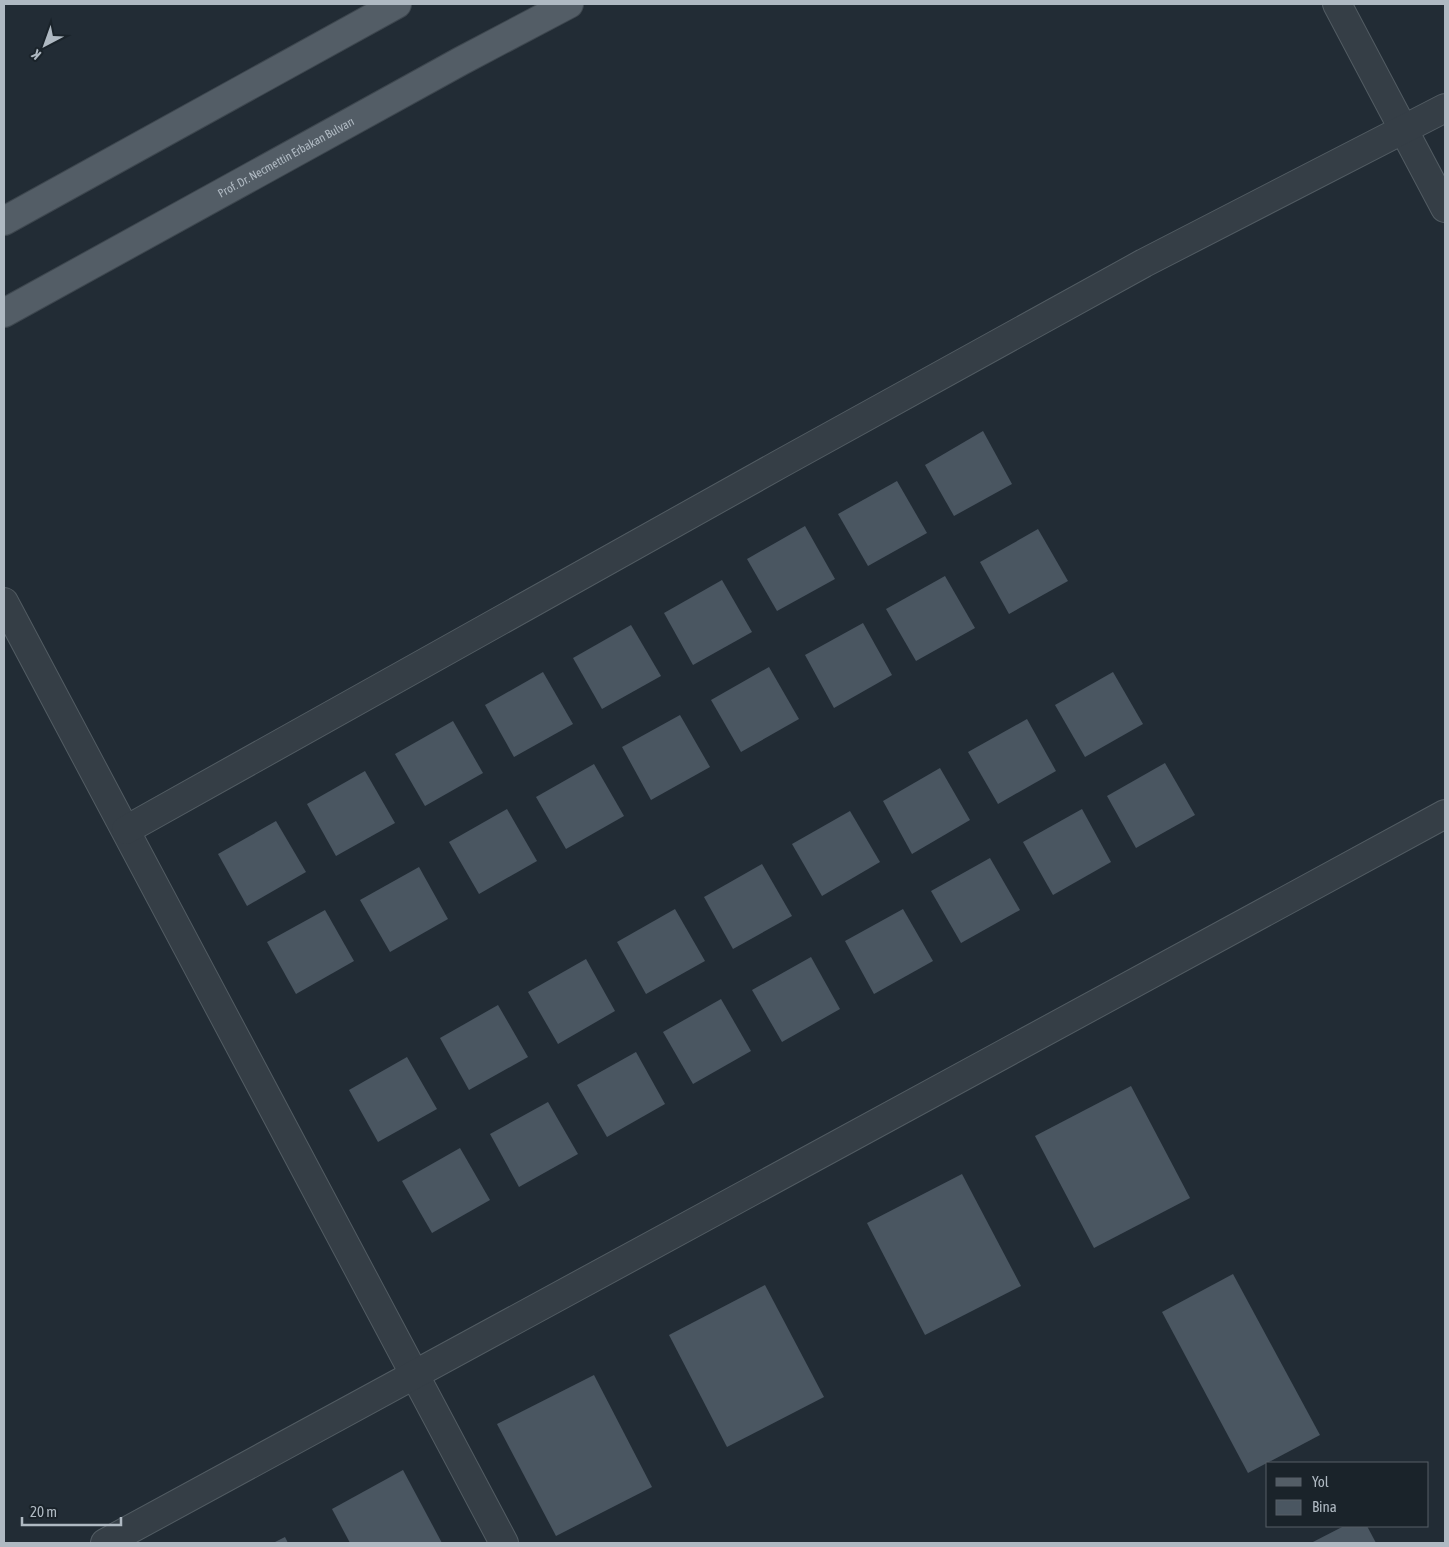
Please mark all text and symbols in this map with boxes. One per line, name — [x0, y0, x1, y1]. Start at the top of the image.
north arrow — [20, 20, 70, 70]
text: K — [29, 46, 44, 63]
street label: Prof. Dr. Necmettin Erbakan Bulvarı — [215, 114, 357, 201]
legend — [1266, 1462, 1429, 1527]
text: Yol — [1312, 1473, 1329, 1490]
scale bar — [22, 1494, 121, 1526]
text: Bina — [1312, 1498, 1337, 1515]
text: 20 m — [30, 1503, 57, 1520]

